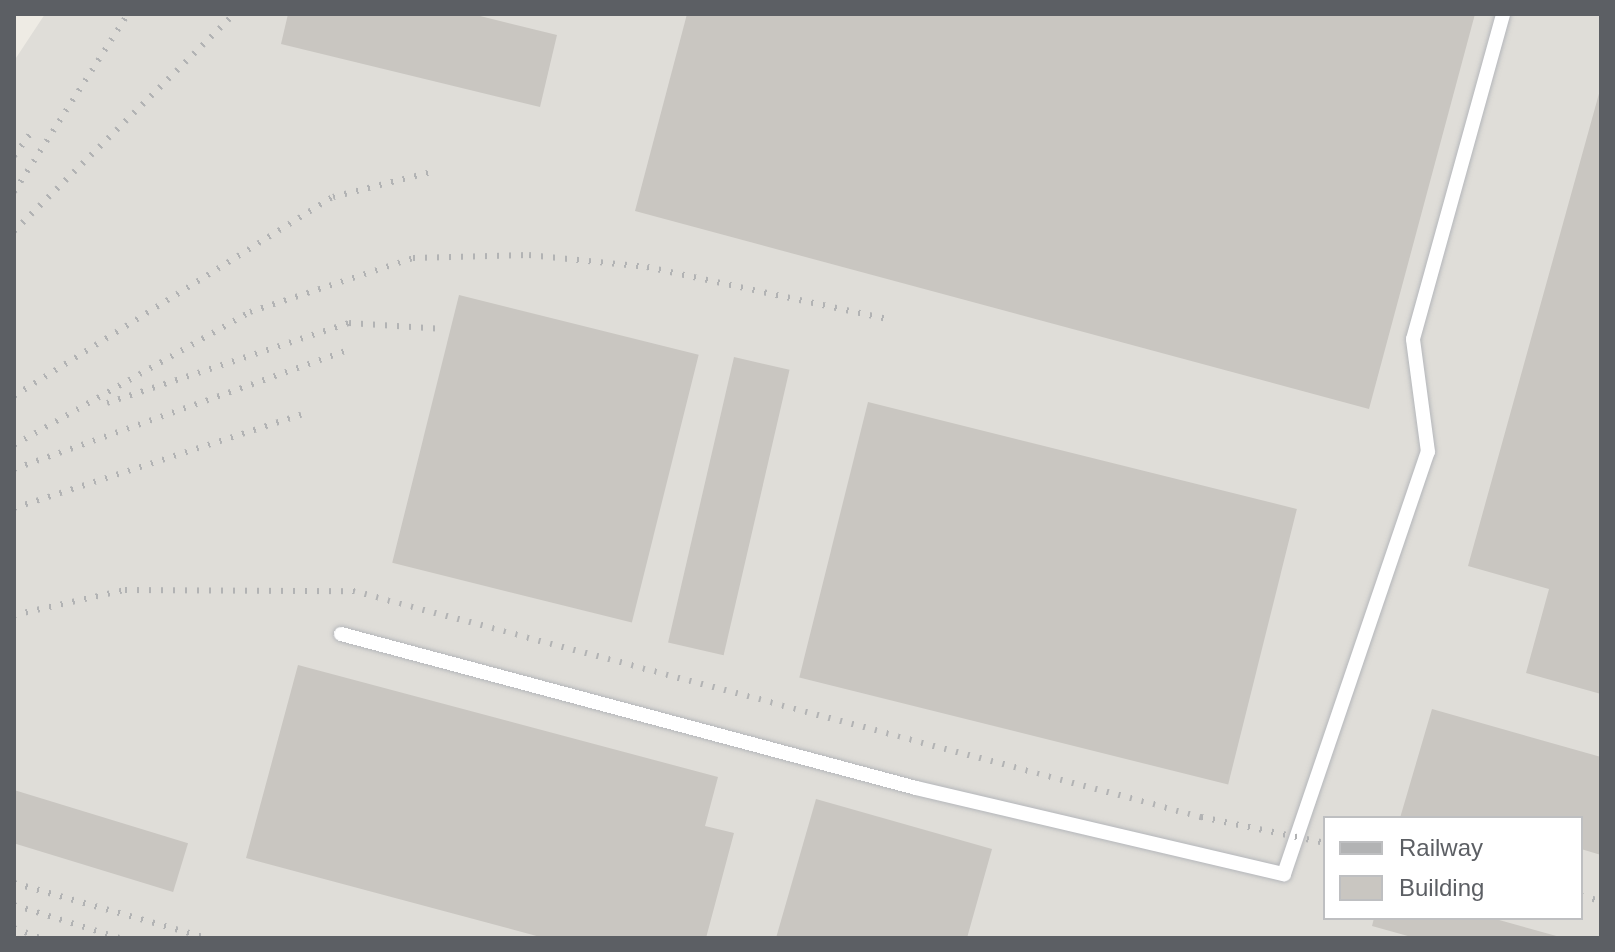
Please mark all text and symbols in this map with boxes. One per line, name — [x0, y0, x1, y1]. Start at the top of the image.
legend — [1323, 816, 1583, 920]
text: Railway — [1399, 834, 1483, 861]
text: Building — [1399, 874, 1484, 901]

